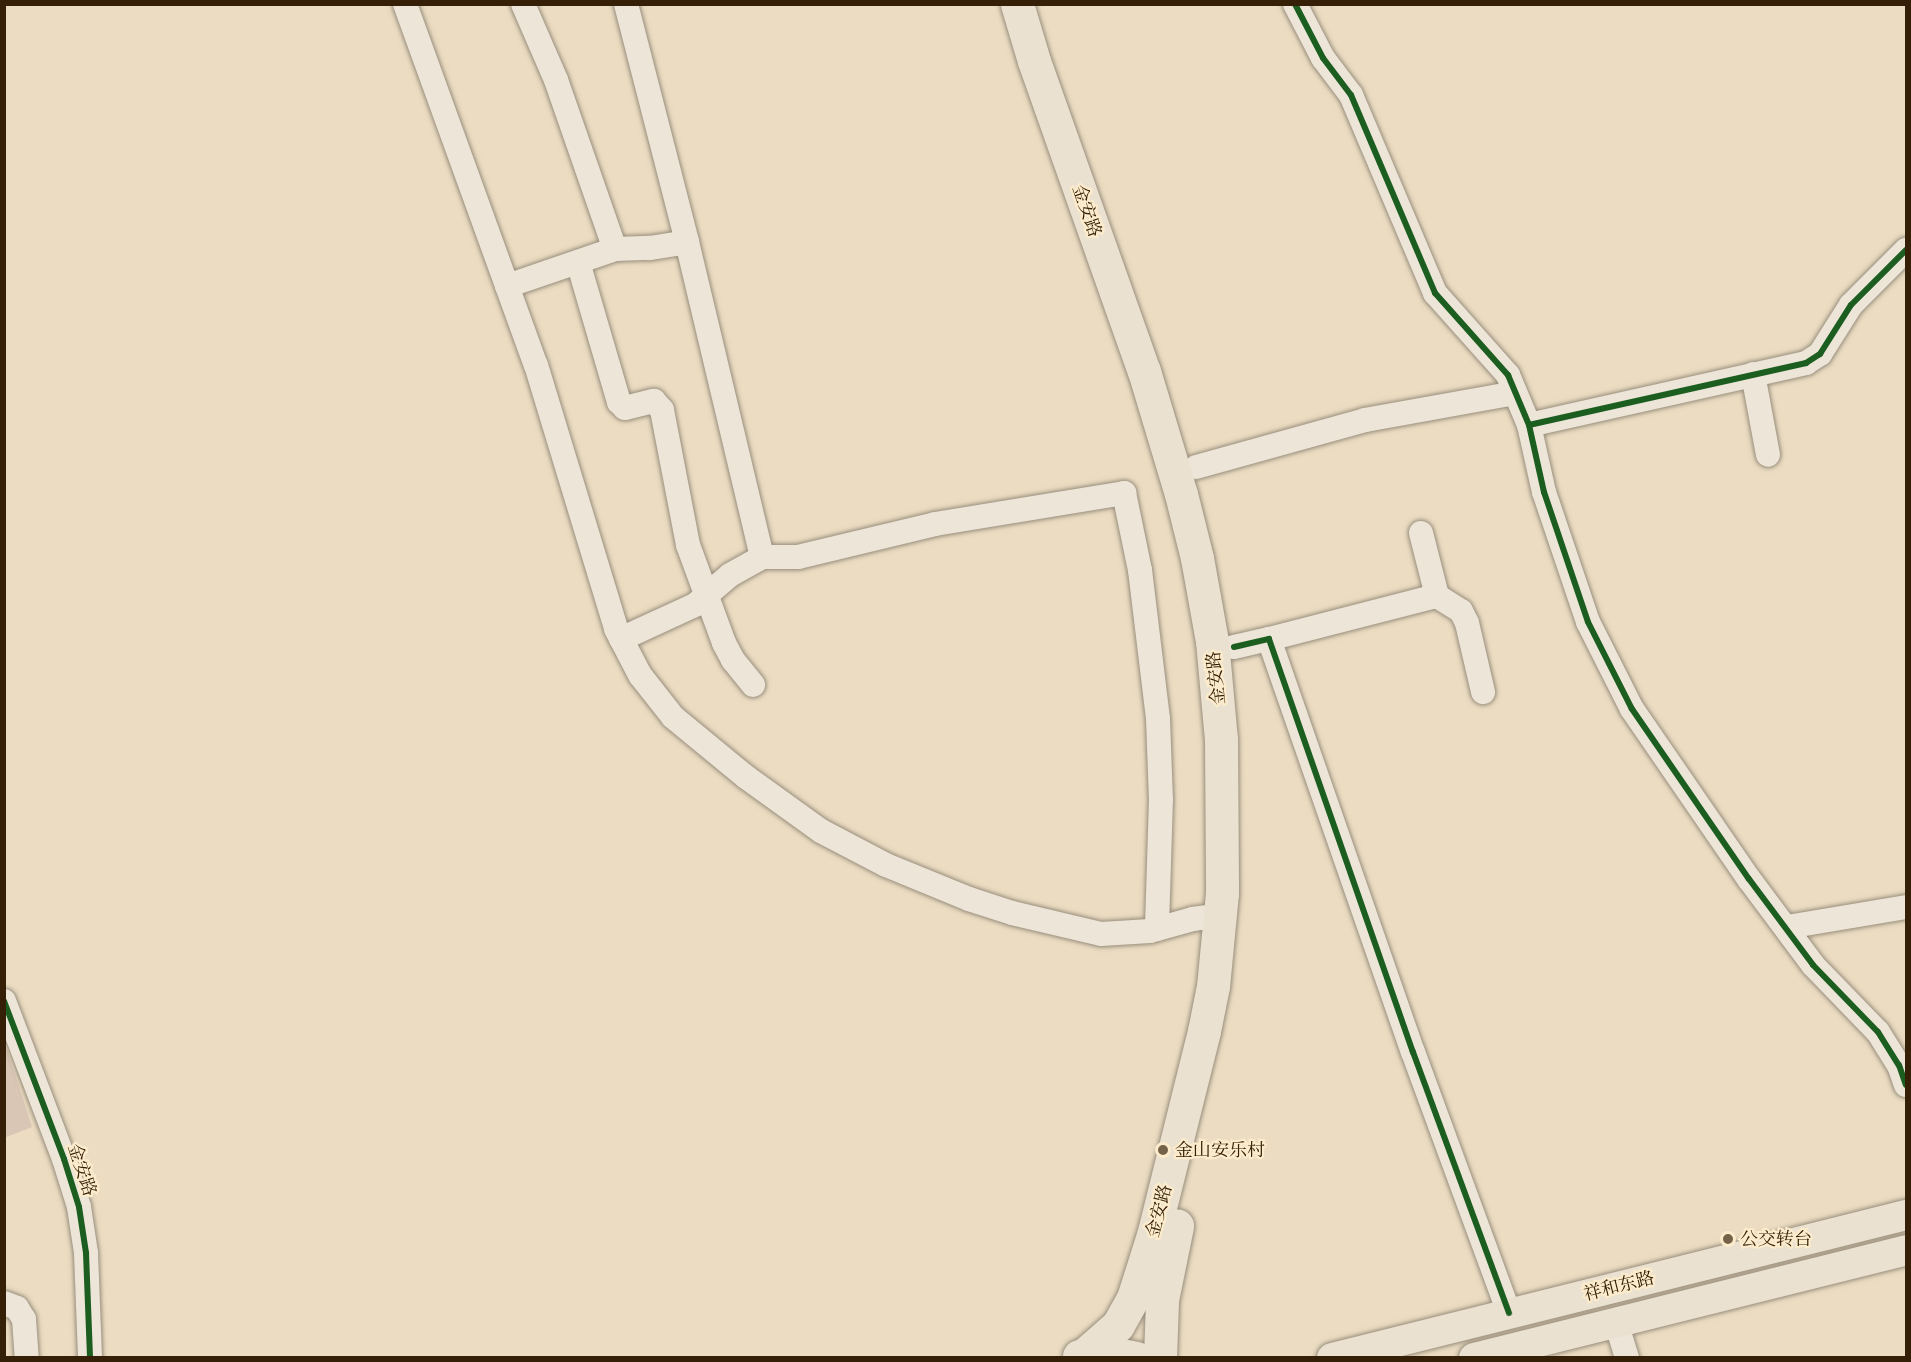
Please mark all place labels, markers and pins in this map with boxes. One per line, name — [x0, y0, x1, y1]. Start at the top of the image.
place label: 金山安乐村 — [1175, 1139, 1265, 1161]
marker: 金山安乐村 — [1156, 1143, 1170, 1157]
place label: 公交转台 — [1740, 1228, 1812, 1250]
marker: 公交转台 — [1721, 1232, 1735, 1246]

